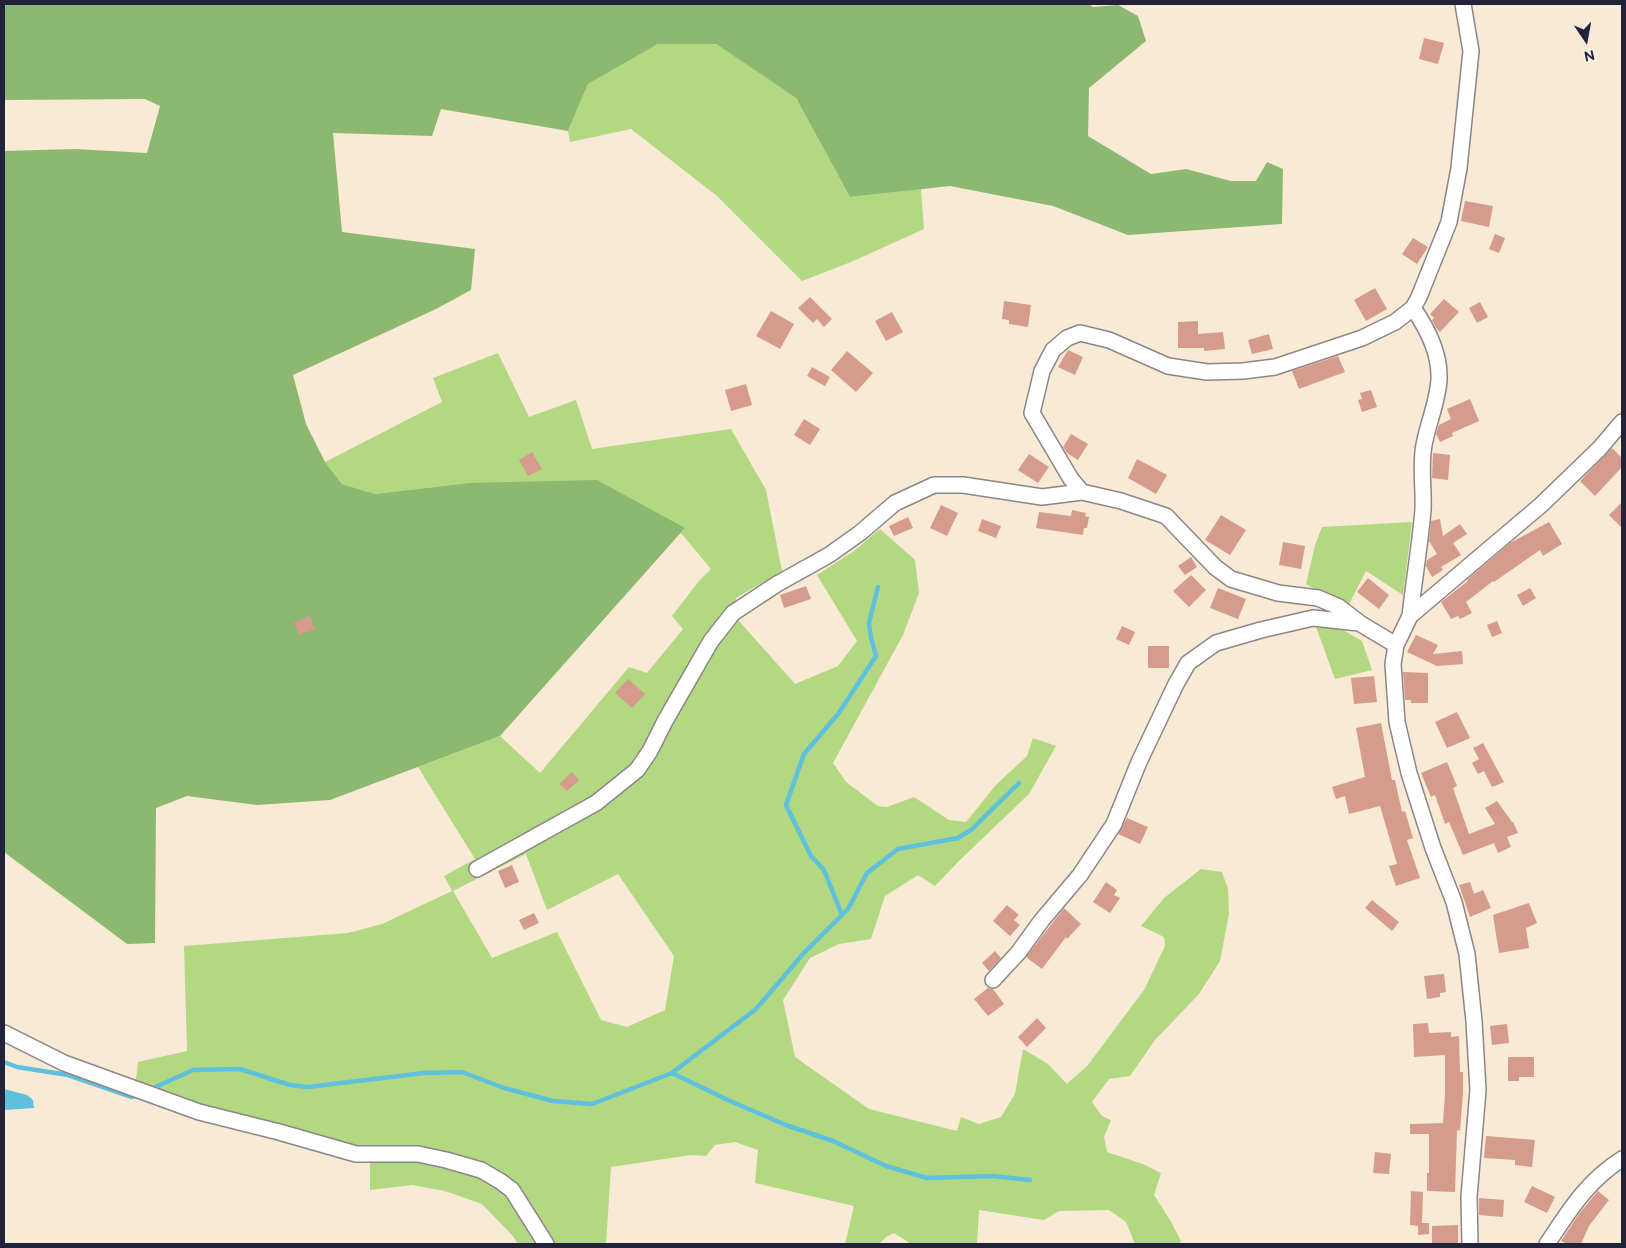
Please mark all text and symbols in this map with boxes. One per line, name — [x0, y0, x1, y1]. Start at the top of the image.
north arrow — [1561, 15, 1611, 65]
text: N — [1582, 46, 1596, 65]

